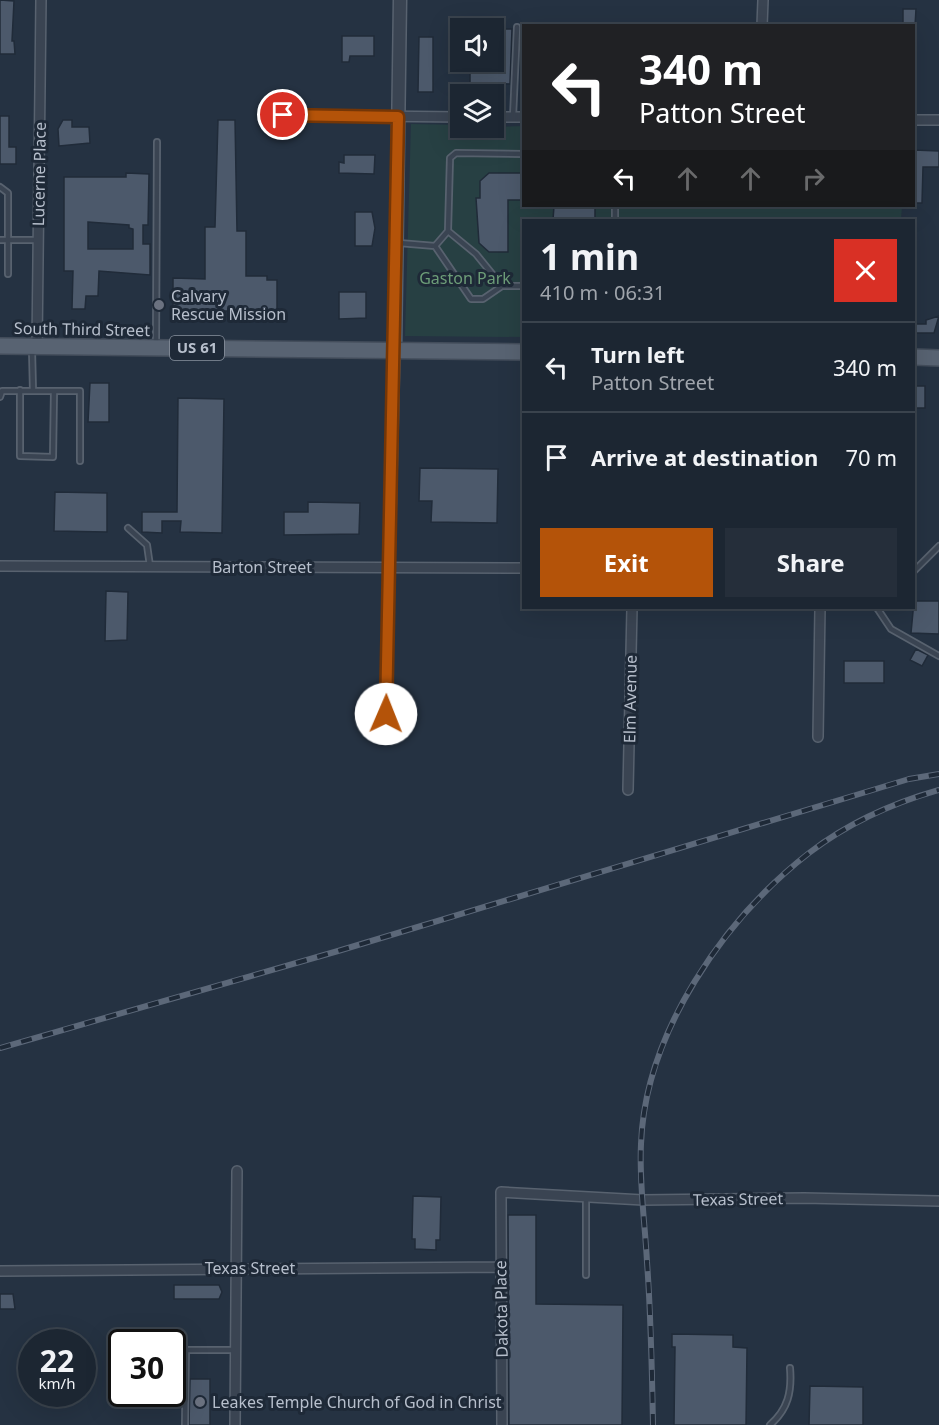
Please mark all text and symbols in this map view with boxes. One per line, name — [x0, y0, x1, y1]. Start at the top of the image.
map controls — [450, 18, 504, 138]
button: sound — [450, 18, 504, 72]
text: 340 m — [639, 40, 763, 97]
icon: left — [540, 48, 618, 126]
button: layers — [450, 84, 504, 138]
pin — [257, 89, 308, 140]
text: Patton Street — [639, 94, 805, 131]
icon: arrive — [266, 98, 299, 131]
street label: Lucerne Place — [27, 122, 51, 226]
icon: left — [608, 162, 641, 195]
icon: ahead — [671, 162, 704, 195]
icon: ahead — [734, 162, 767, 195]
icon: right — [797, 162, 830, 195]
text: 1 min — [540, 232, 639, 281]
button: close — [834, 239, 897, 302]
park label: Gaston Park — [419, 267, 511, 289]
text: 410 m · 06:31 — [540, 279, 665, 306]
place label: Calvary Rescue Mission — [171, 285, 286, 325]
marker: Calvary Rescue Mission — [152, 298, 166, 312]
street label: South Third Street — [14, 317, 150, 341]
road number: US 61 — [170, 336, 224, 360]
text: Turn left — [591, 339, 685, 369]
icon: left — [540, 351, 573, 384]
text: 340 m — [833, 352, 897, 382]
text: Patton Street — [591, 369, 714, 396]
icon: arrive — [540, 441, 573, 474]
text: Arrive at destination — [591, 442, 818, 472]
text: 70 m — [846, 442, 897, 472]
button: Exit — [540, 528, 713, 597]
button: Share — [725, 528, 897, 597]
street label: Barton Street — [212, 556, 312, 578]
street label: Elm Avenue — [618, 655, 642, 743]
position arrow — [354, 682, 418, 746]
street label: Texas Street — [693, 1187, 784, 1211]
street label: Texas Street — [205, 1257, 295, 1279]
street label: Dakota Place — [489, 1260, 513, 1358]
speed limit sign: 30 — [108, 1329, 186, 1407]
text: 22 — [40, 1340, 74, 1381]
text: km/h — [39, 1373, 75, 1393]
place label: Leakes Temple Church of God in Christ — [212, 1391, 502, 1413]
marker: Leakes Temple Church of God in Christ — [193, 1395, 207, 1409]

